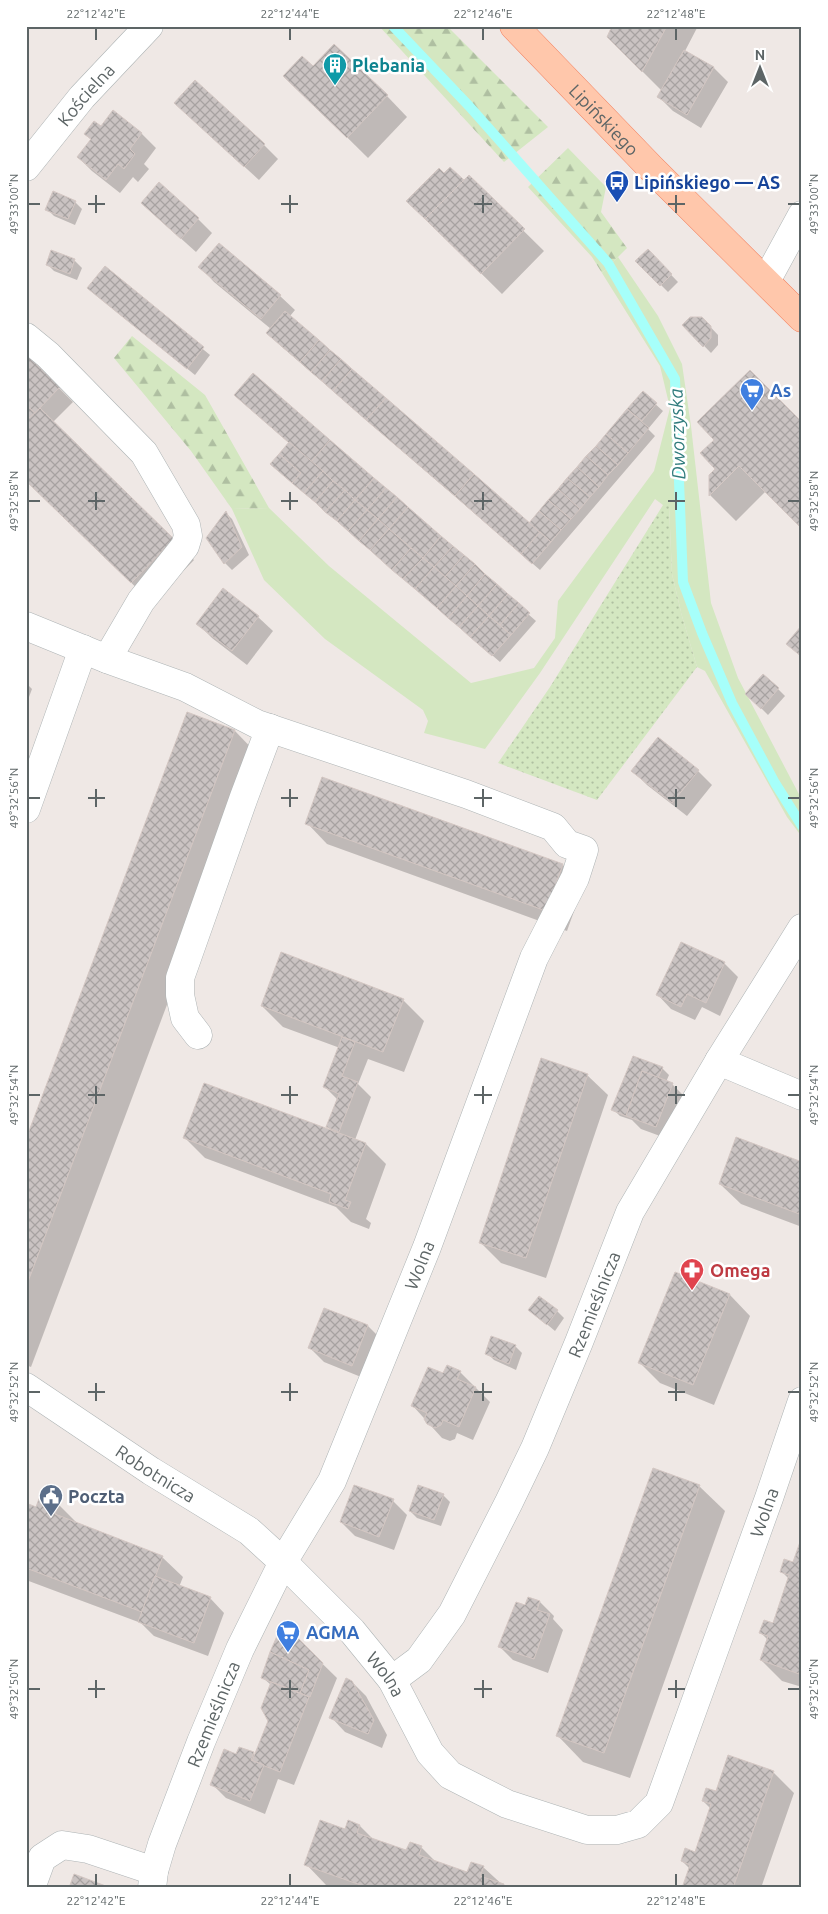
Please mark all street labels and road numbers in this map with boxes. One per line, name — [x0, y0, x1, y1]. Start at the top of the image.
street label: Kościelna — [53, 59, 118, 130]
street label: Lipińskiego — [566, 80, 643, 159]
street label: Wolna — [400, 1238, 438, 1292]
street label: Rzemieślnicza — [564, 1248, 624, 1360]
street label: Robotnicza — [112, 1440, 199, 1506]
street label: Wolna — [746, 1485, 782, 1540]
street label: Wolna — [363, 1647, 409, 1700]
street label: Rzemieślnicza — [183, 1658, 243, 1770]

